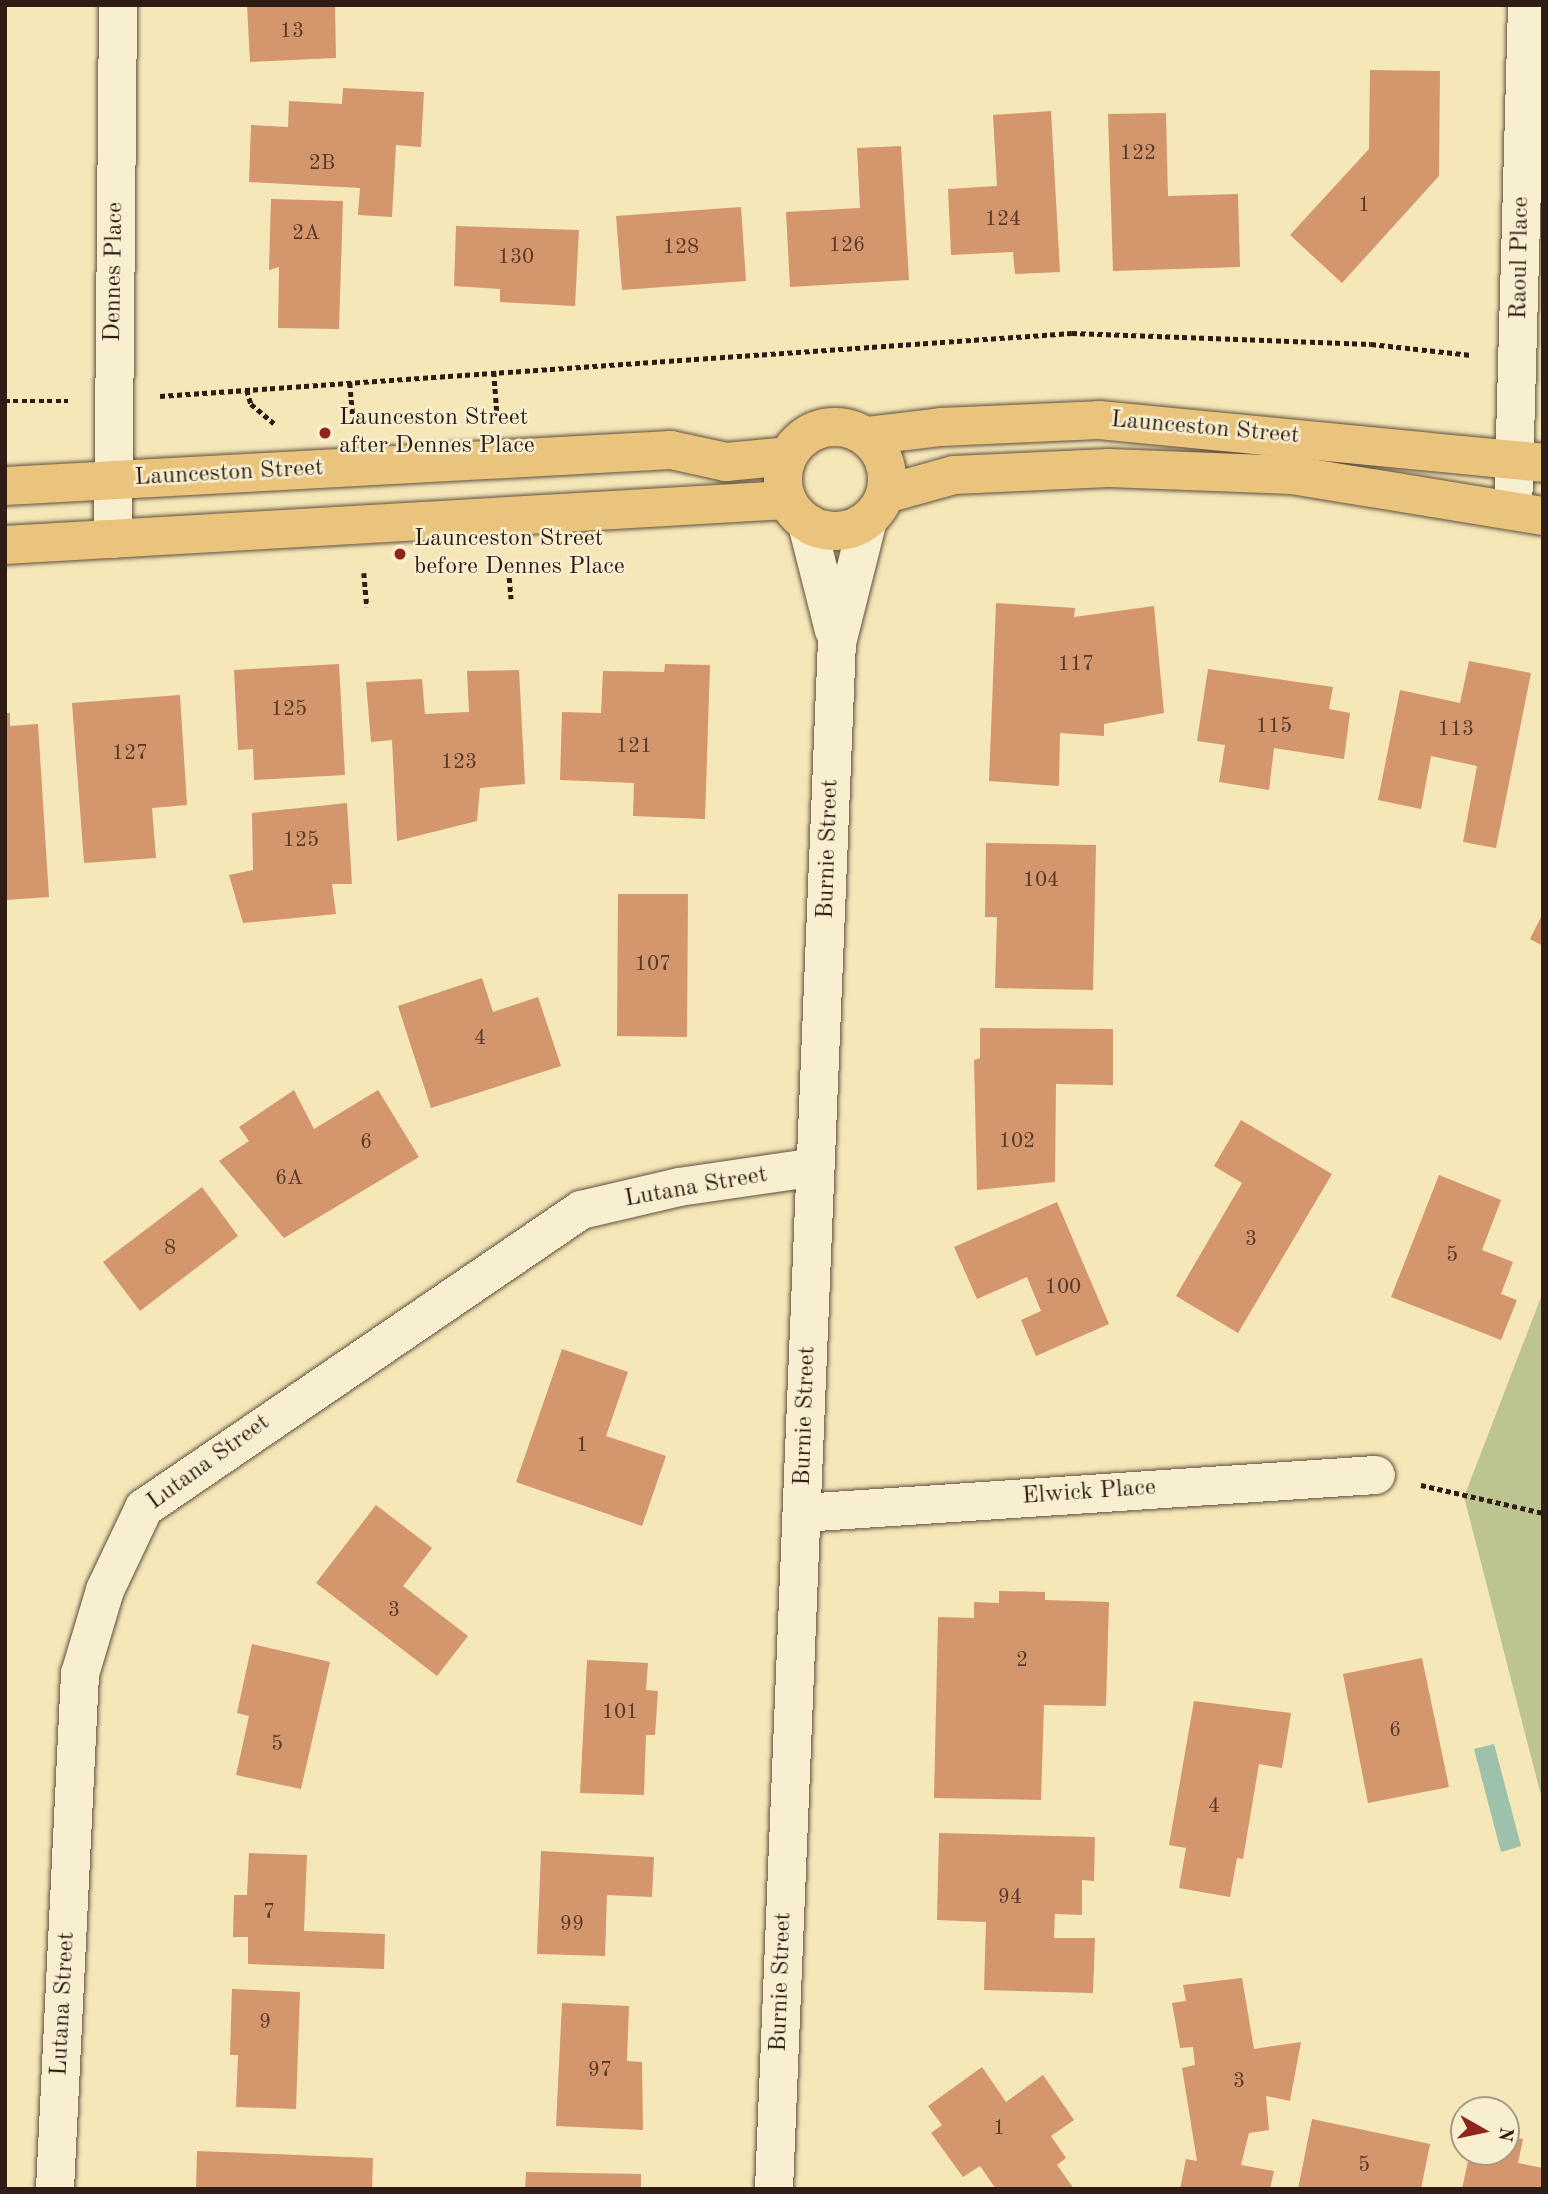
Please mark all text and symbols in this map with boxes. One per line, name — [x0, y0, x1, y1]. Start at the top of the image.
house number: 13 — [280, 19, 304, 45]
house number: 122 — [1120, 141, 1156, 167]
house number: 2B — [309, 151, 335, 177]
house number: 1 — [1358, 193, 1370, 219]
street label: Raoul Place — [1506, 196, 1536, 320]
street label: Dennes Place — [99, 202, 131, 342]
house number: 124 — [985, 207, 1021, 233]
house number: 2A — [292, 221, 320, 247]
house number: 126 — [829, 233, 865, 259]
house number: 128 — [663, 235, 699, 261]
house number: 130 — [498, 245, 534, 271]
place label: Launceston Street after Dennes Place — [339, 405, 535, 461]
street label: Launceston Street — [1109, 406, 1301, 452]
marker: Launceston Street after Dennes Place — [317, 425, 333, 441]
street label: Launceston Street — [134, 455, 324, 493]
place label: Launceston Street before Dennes Place — [414, 526, 625, 582]
marker: Launceston Street before Dennes Place — [392, 546, 408, 562]
house number: 117 — [1058, 652, 1094, 678]
house number: 125 — [271, 697, 307, 723]
house number: 115 — [1256, 714, 1292, 740]
house number: 113 — [1438, 717, 1474, 743]
house number: 121 — [616, 734, 652, 760]
house number: 127 — [112, 741, 148, 767]
house number: 123 — [441, 750, 477, 776]
street label: Burnie Street — [812, 779, 846, 919]
house number: 125 — [283, 828, 319, 854]
house number: 104 — [1023, 868, 1059, 894]
house number: 107 — [635, 952, 671, 978]
house number: 4 — [474, 1026, 486, 1052]
house number: 102 — [999, 1129, 1035, 1155]
house number: 6 — [360, 1130, 372, 1156]
street label: Lutana Street — [622, 1161, 770, 1215]
house number: 6A — [275, 1166, 303, 1192]
house number: 3 — [1245, 1227, 1257, 1253]
house number: 8 — [164, 1236, 176, 1262]
house number: 5 — [1446, 1243, 1458, 1269]
house number: 100 — [1045, 1275, 1081, 1301]
street label: Burnie Street — [789, 1346, 823, 1486]
street label: Lutana Street — [142, 1409, 276, 1517]
house number: 1 — [576, 1433, 588, 1459]
street label: Elwick Place — [1021, 1474, 1157, 1512]
house number: 3 — [388, 1598, 400, 1624]
house number: 2 — [1016, 1648, 1028, 1674]
house number: 101 — [602, 1700, 638, 1726]
house number: 6 — [1389, 1718, 1401, 1744]
house number: 5 — [271, 1732, 283, 1758]
house number: 4 — [1208, 1794, 1220, 1820]
house number: 94 — [998, 1885, 1022, 1911]
house number: 7 — [263, 1900, 275, 1926]
house number: 99 — [560, 1912, 584, 1938]
street label: Burnie Street — [765, 1912, 799, 2052]
street label: Lutana Street — [46, 1931, 82, 2077]
house number: 9 — [259, 2010, 271, 2036]
house number: 97 — [588, 2058, 612, 2084]
house number: 3 — [1233, 2069, 1245, 2095]
north arrow — [1450, 2096, 1520, 2166]
house number: 1 — [993, 2116, 1005, 2142]
text: N — [1494, 2125, 1515, 2143]
house number: 5 — [1358, 2153, 1370, 2179]

